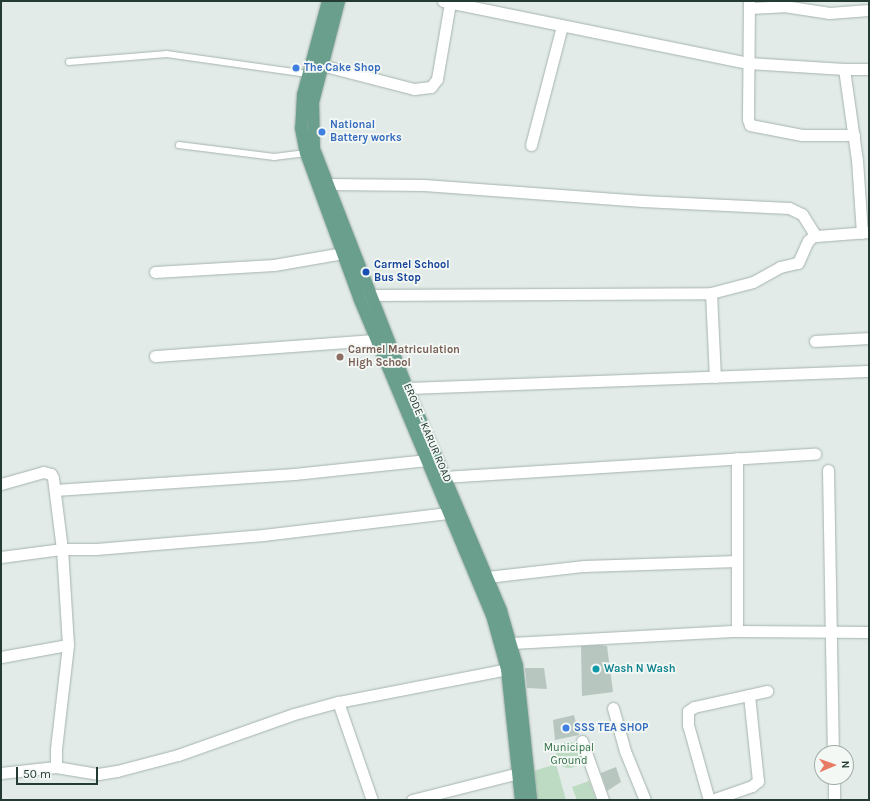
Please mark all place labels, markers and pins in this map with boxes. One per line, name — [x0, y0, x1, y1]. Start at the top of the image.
place label: The Cake Shop — [304, 61, 381, 75]
marker: The Cake Shop — [291, 63, 301, 73]
place label: National Battery works — [330, 119, 402, 145]
marker: National Battery works — [317, 127, 327, 137]
place label: Carmel School Bus Stop — [374, 259, 450, 285]
marker: Carmel School Bus Stop — [361, 267, 371, 277]
place label: Carmel Matriculation High School — [348, 344, 460, 370]
marker: Carmel Matriculation High School — [335, 352, 345, 362]
place label: Wash N Wash — [604, 662, 676, 676]
marker: Wash N Wash — [591, 664, 601, 674]
place label: SSS TEA SHOP — [574, 721, 648, 735]
marker: SSS TEA SHOP — [561, 723, 571, 733]

